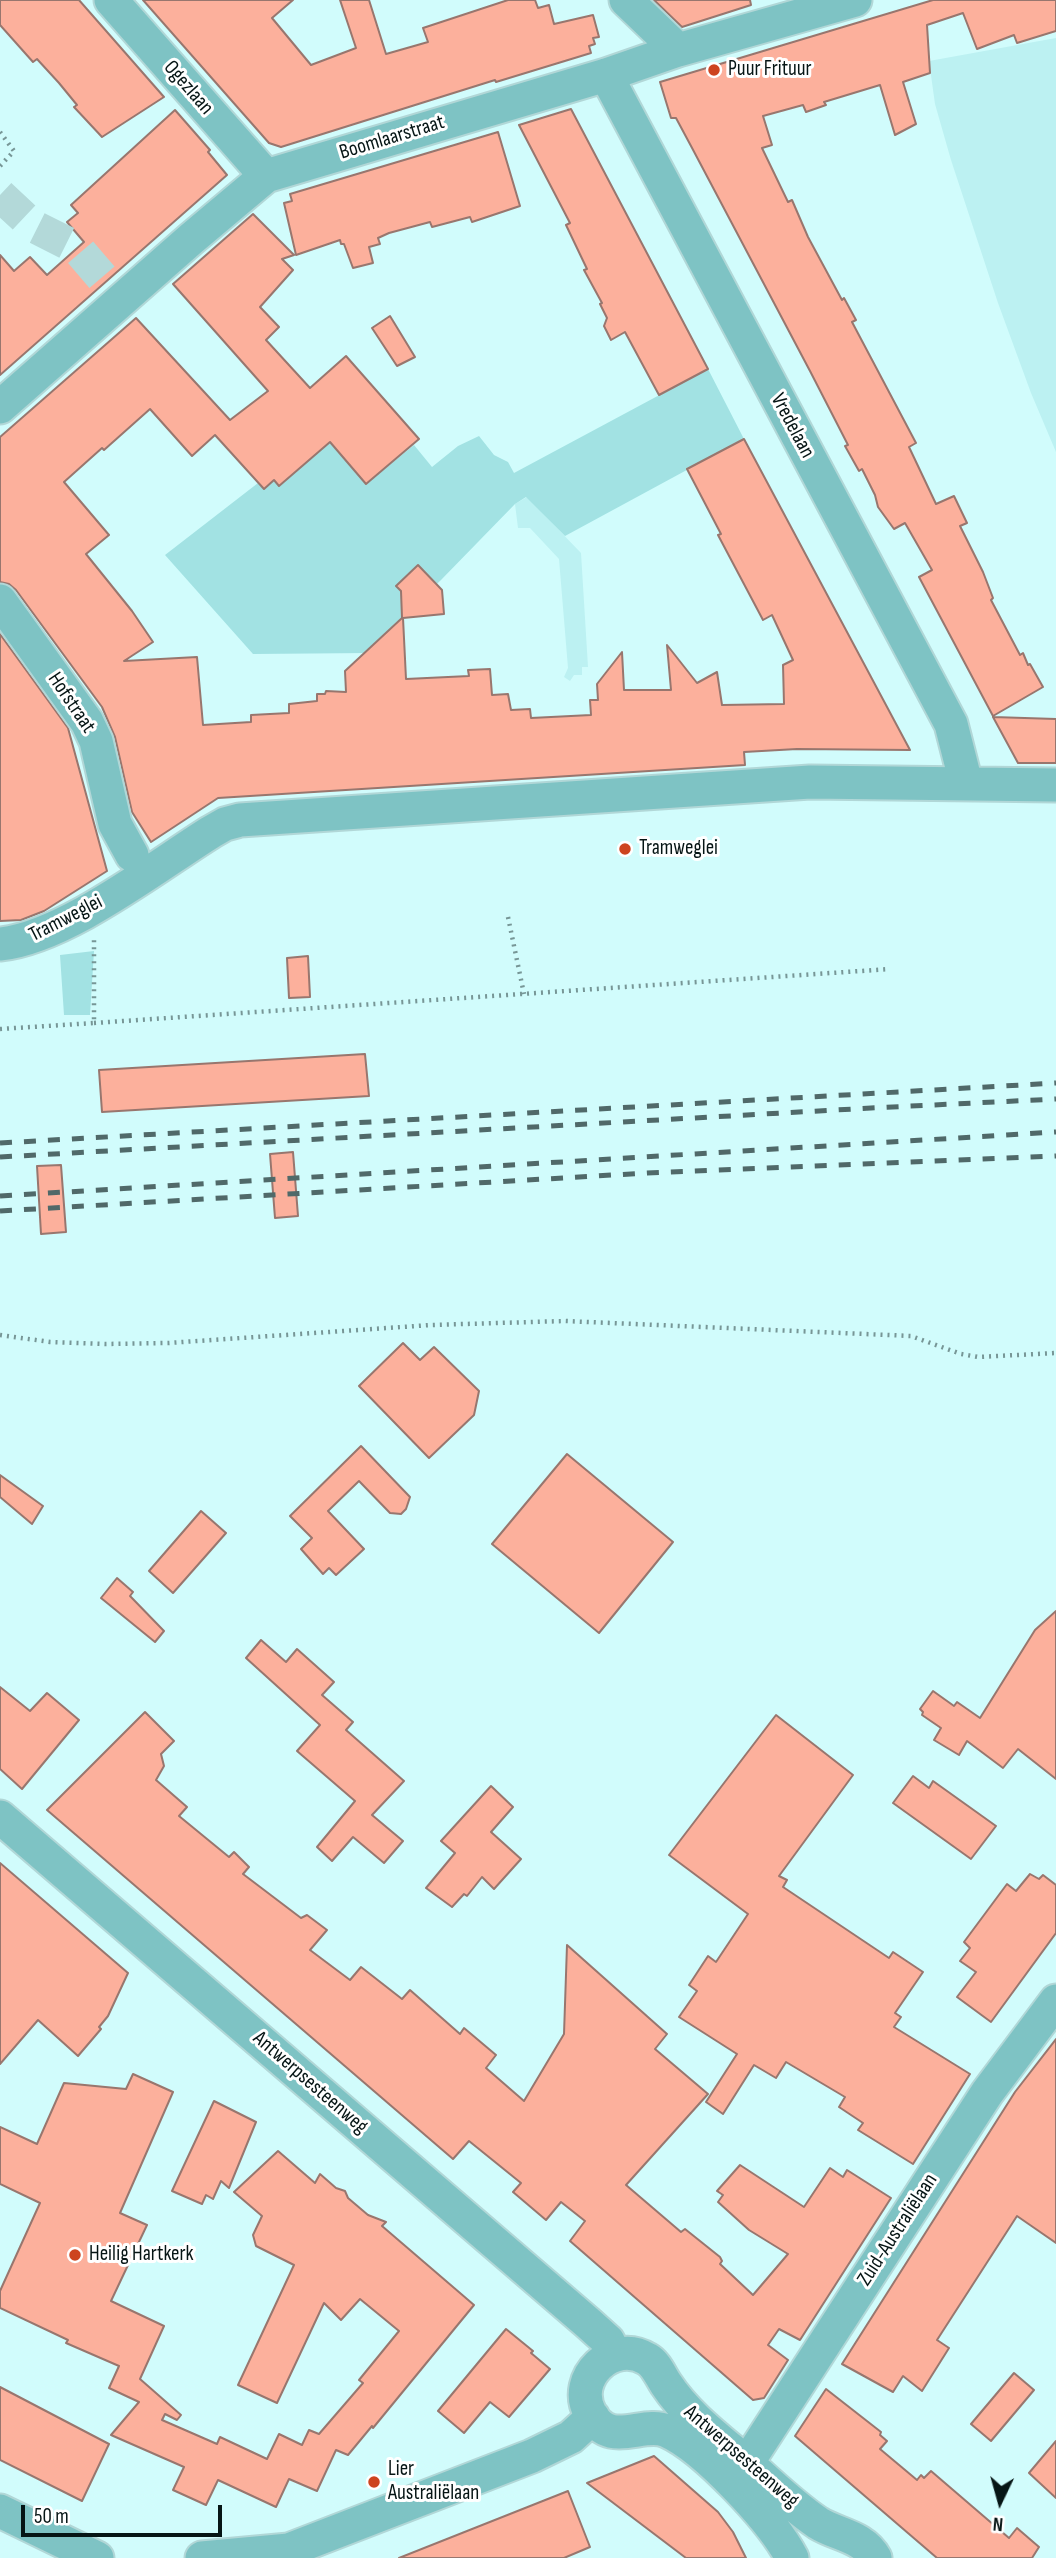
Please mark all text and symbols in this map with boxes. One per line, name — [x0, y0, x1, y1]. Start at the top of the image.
street label: Ogezlaan — [158, 56, 218, 120]
place label: Puur Frituur — [728, 57, 812, 83]
marker: Puur Frituur — [706, 62, 722, 78]
street label: Boomlaarstraat — [337, 110, 447, 166]
street label: Vredelaan — [765, 389, 819, 463]
street label: Hofstraat — [42, 668, 100, 738]
place label: Tramweglei — [639, 836, 718, 862]
marker: Tramweglei — [617, 841, 633, 857]
street label: Tramweglei — [25, 890, 107, 948]
street label: Antwerpsesteenweg — [247, 2026, 373, 2140]
street label: Zuid-Australiëlaan — [852, 2169, 944, 2291]
place label: Heilig Hartkerk — [89, 2242, 194, 2268]
marker: Heilig Hartkerk — [67, 2247, 83, 2263]
street label: Antwerpsesteenweg — [678, 2400, 804, 2514]
place label: Lier Australiëlaan — [388, 2457, 479, 2507]
north arrow — [965, 2467, 1035, 2537]
marker: Lier Australiëlaan — [366, 2474, 382, 2490]
scale bar — [24, 2492, 226, 2536]
text: 50 m — [34, 2504, 69, 2529]
text: N — [992, 2512, 1004, 2535]

